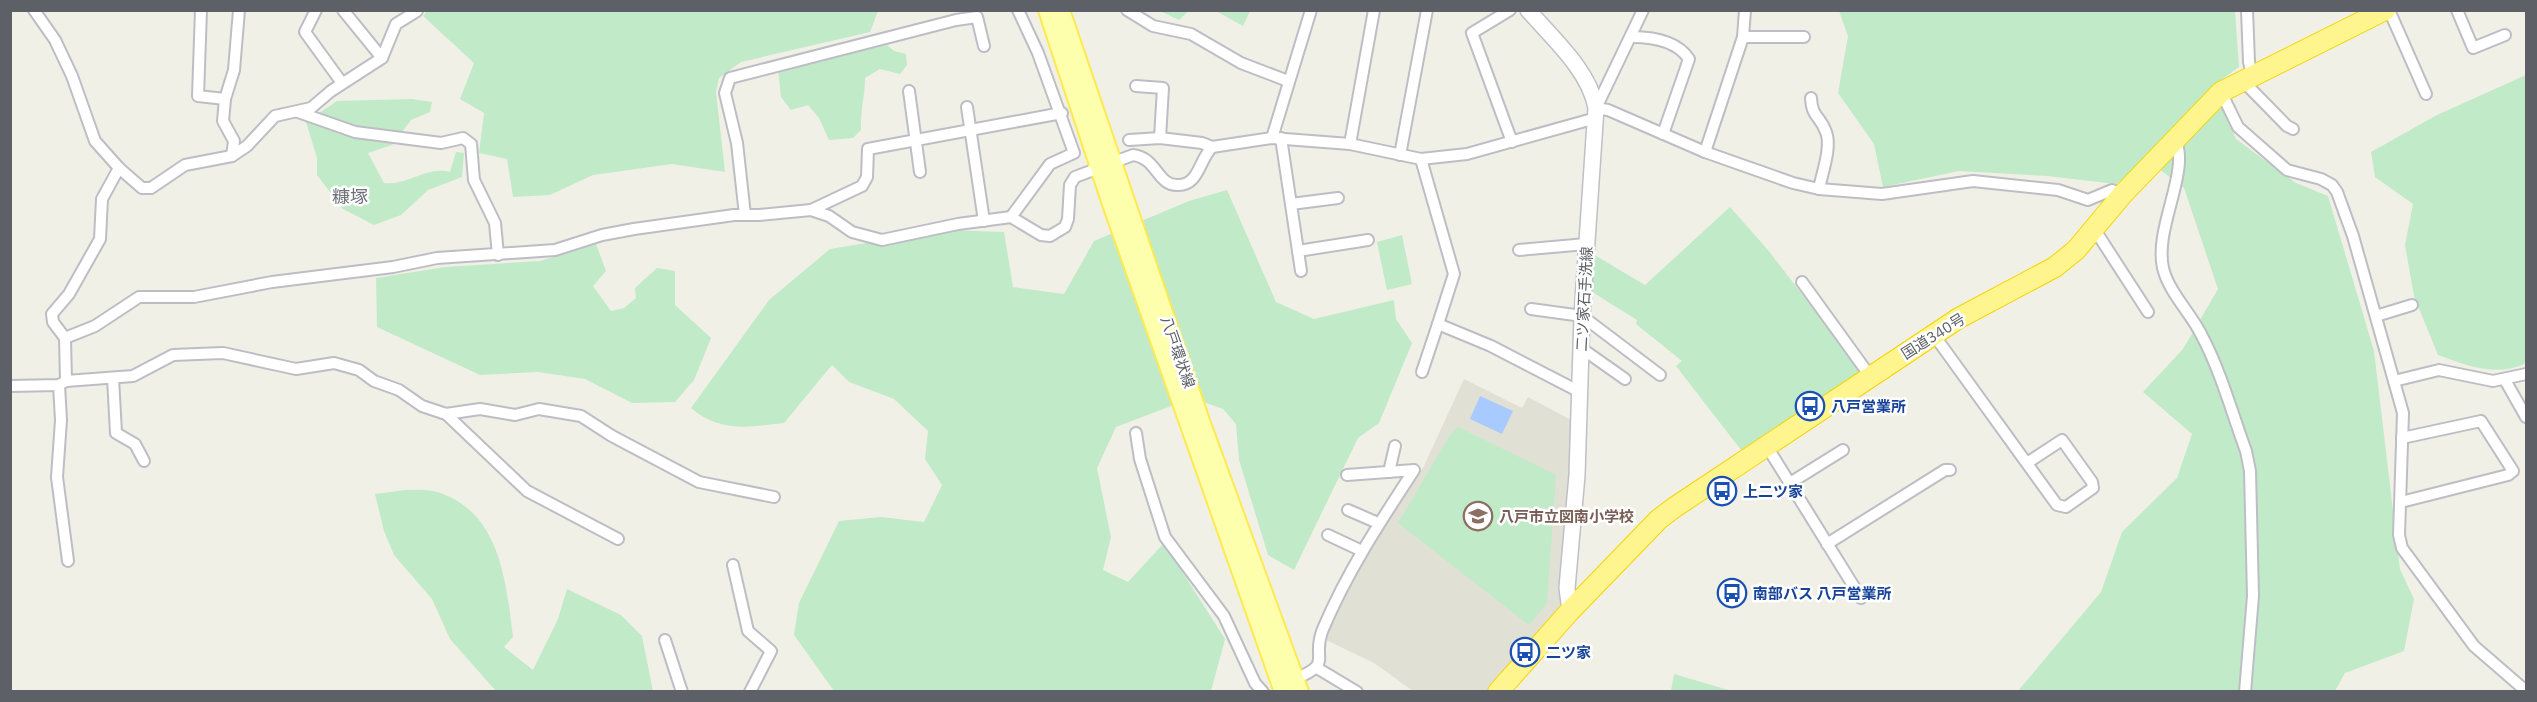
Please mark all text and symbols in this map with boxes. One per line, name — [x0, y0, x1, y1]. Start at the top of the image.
district label: 糠塚 — [332, 185, 368, 208]
street label: 二ツ家石手洗線 — [1572, 246, 1596, 352]
street label: 国道340号 — [1897, 309, 1969, 363]
street label: 八戸環状線 — [1157, 313, 1199, 391]
bus stop icon: 八戸営業所 — [1794, 390, 1826, 422]
place label: 八戸営業所 — [1831, 397, 1906, 416]
bus stop icon: 上二ツ家 — [1706, 475, 1738, 507]
place label: 上二ツ家 — [1743, 482, 1803, 501]
school or university icon: 八戸市立図南小学校 — [1462, 500, 1494, 532]
place label: 八戸市立図南小学校 — [1499, 507, 1634, 526]
bus stop icon: 南部バス 八戸営業所 — [1716, 577, 1748, 609]
place label: 南部バス 八戸営業所 — [1753, 584, 1892, 603]
bus stop icon: 二ツ家 — [1509, 636, 1541, 668]
place label: 二ツ家 — [1546, 643, 1591, 662]

